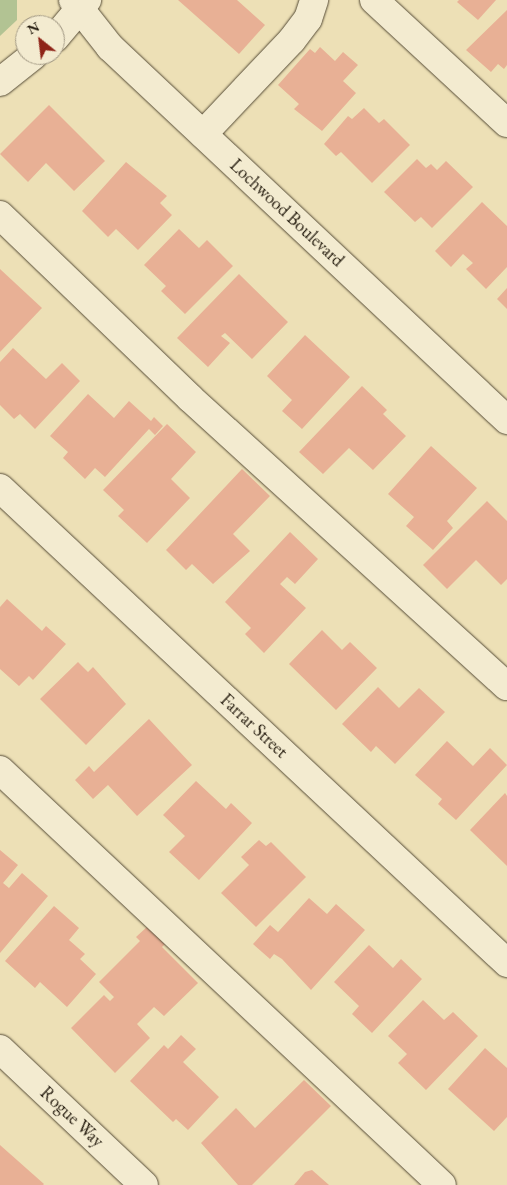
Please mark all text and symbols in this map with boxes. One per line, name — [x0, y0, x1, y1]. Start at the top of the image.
north arrow — [15, 15, 65, 65]
text: N — [24, 17, 43, 38]
street label: Lochwood Boulevard — [225, 155, 349, 271]
street label: Farrar Street — [216, 689, 292, 763]
street label: Rogue Way — [36, 1082, 108, 1152]

